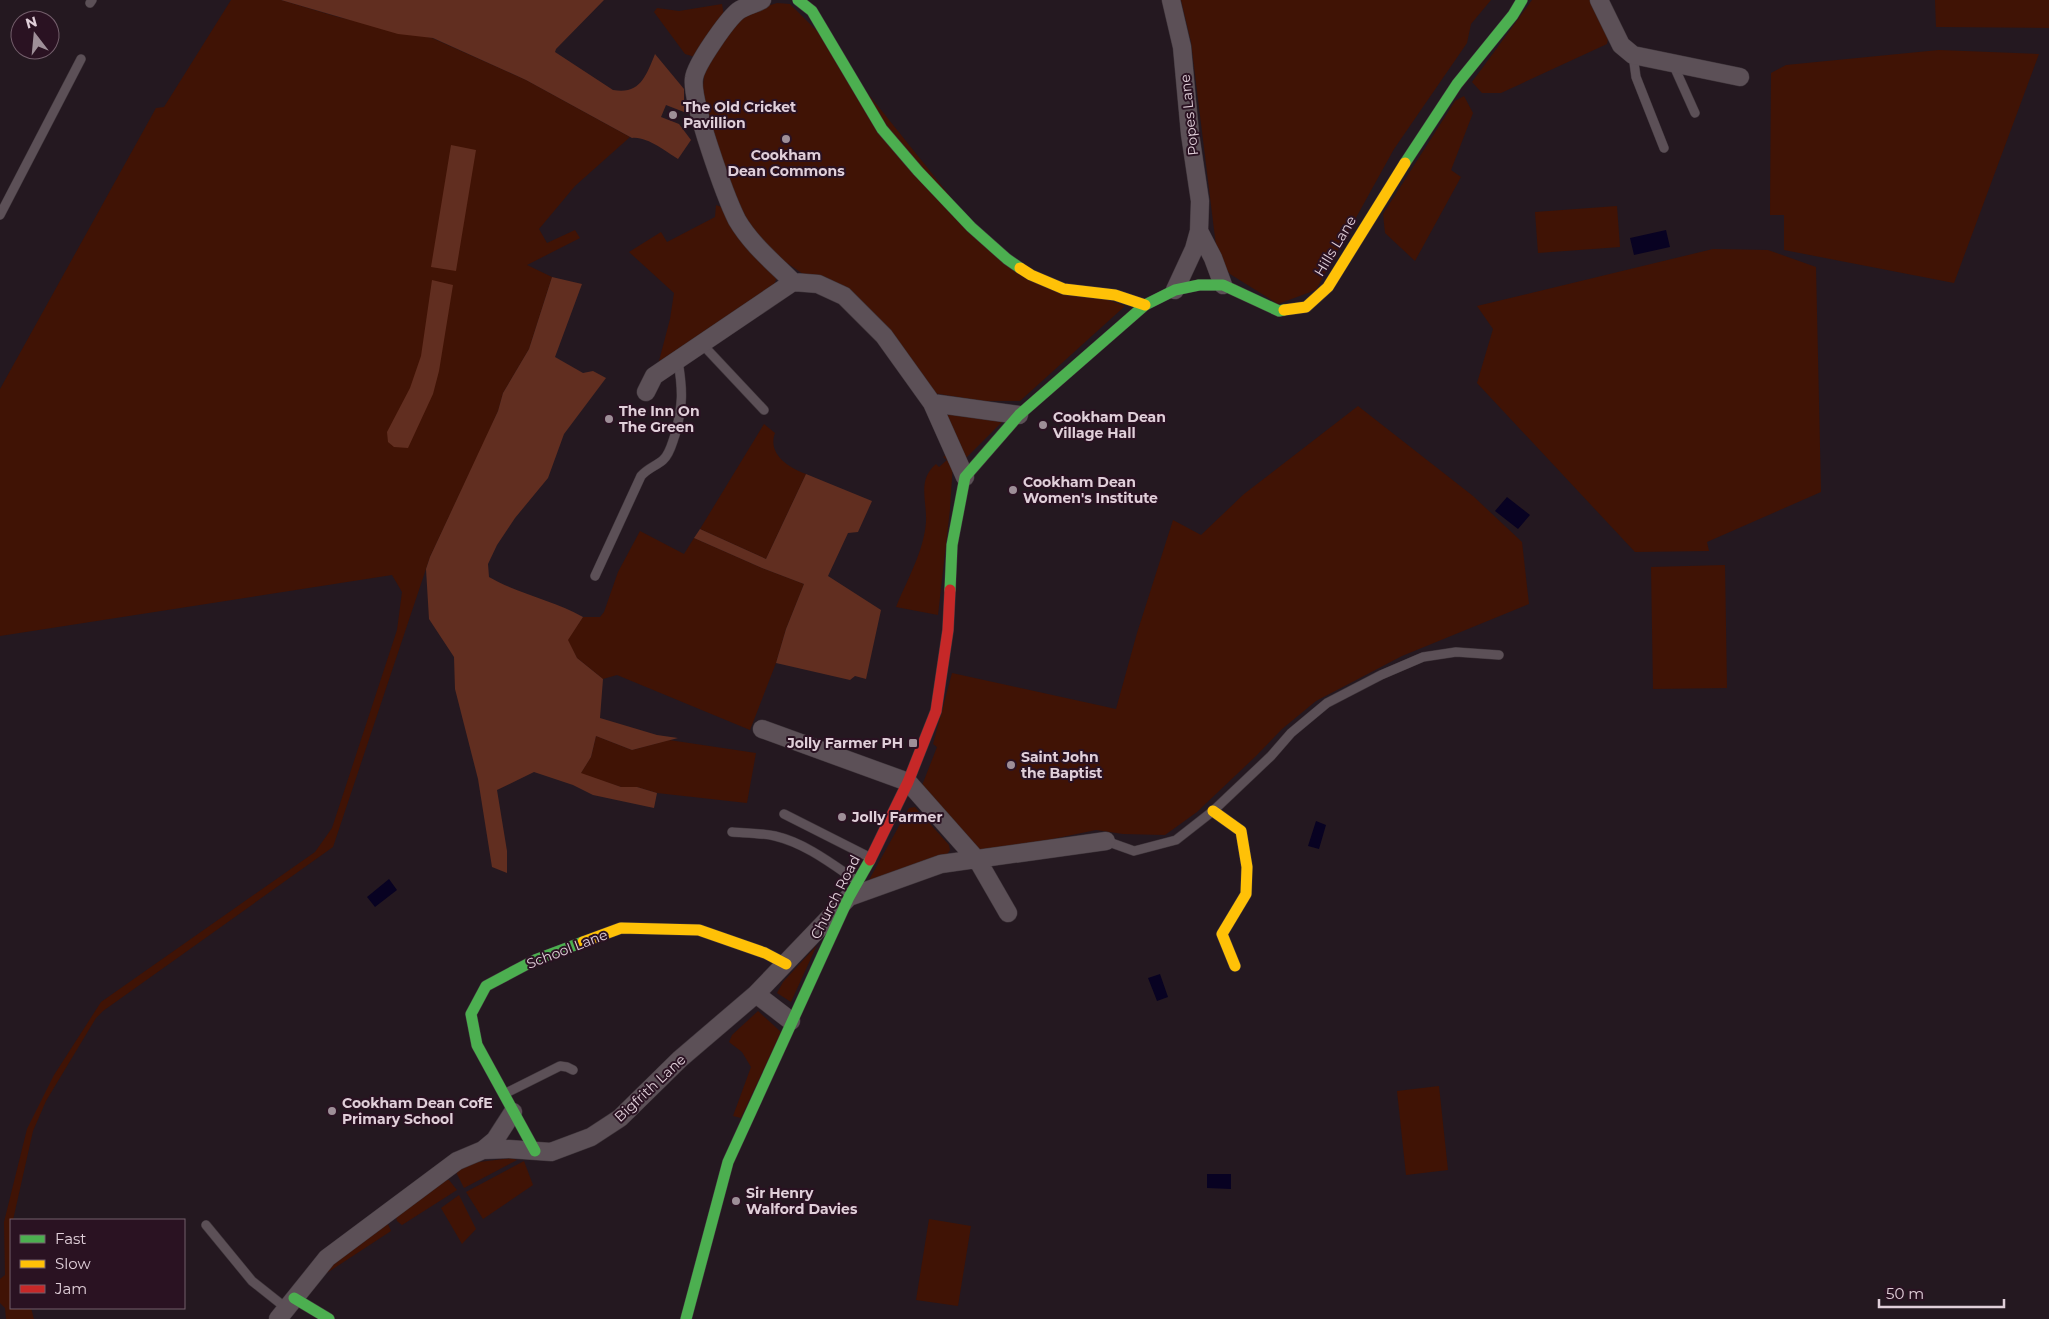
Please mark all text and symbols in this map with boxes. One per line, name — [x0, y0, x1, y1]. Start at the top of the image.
north arrow — [10, 10, 60, 60]
text: N — [23, 12, 39, 33]
street label: Popes Lane — [1176, 74, 1202, 156]
place label: The Old Cricket Pavillion — [683, 98, 796, 132]
marker: The Old Cricket Pavillion — [667, 109, 679, 121]
marker: Cookham Dean Commons — [780, 133, 792, 145]
place label: Cookham Dean Commons — [727, 146, 845, 180]
street label: Hills Lane — [1310, 212, 1360, 280]
place label: The Inn On The Green — [619, 402, 700, 436]
place label: Cookham Dean Village Hall — [1052, 408, 1166, 442]
marker: The Inn On The Green — [603, 413, 615, 425]
marker: Cookham Dean Village Hall — [1037, 419, 1049, 431]
place label: Cookham Dean Women's Institute — [1023, 473, 1158, 507]
marker: Cookham Dean Women's Institute — [1007, 484, 1019, 496]
place label: Jolly Farmer PH — [786, 734, 903, 752]
marker: Jolly Farmer PH — [907, 737, 919, 749]
place label: Saint John the Baptist — [1021, 748, 1102, 782]
marker: Saint John the Baptist — [1005, 759, 1017, 771]
place label: Jolly Farmer — [851, 808, 942, 826]
marker: Jolly Farmer — [836, 811, 848, 823]
street label: Church Road — [806, 852, 864, 942]
street label: School Lane — [524, 925, 610, 973]
street label: Bigfrith Lane — [611, 1050, 689, 1126]
place label: Cookham Dean CofE Primary School — [342, 1094, 493, 1128]
marker: Cookham Dean CofE Primary School — [326, 1105, 338, 1117]
place label: Sir Henry Walford Davies — [746, 1184, 858, 1218]
marker: Sir Henry Walford Davies — [730, 1195, 742, 1207]
legend — [10, 1219, 185, 1309]
text: Fast — [55, 1229, 86, 1248]
text: Slow — [55, 1254, 91, 1273]
scale bar — [1879, 1276, 2004, 1308]
text: Jam — [54, 1279, 87, 1298]
text: 50 m — [1886, 1284, 1924, 1303]

